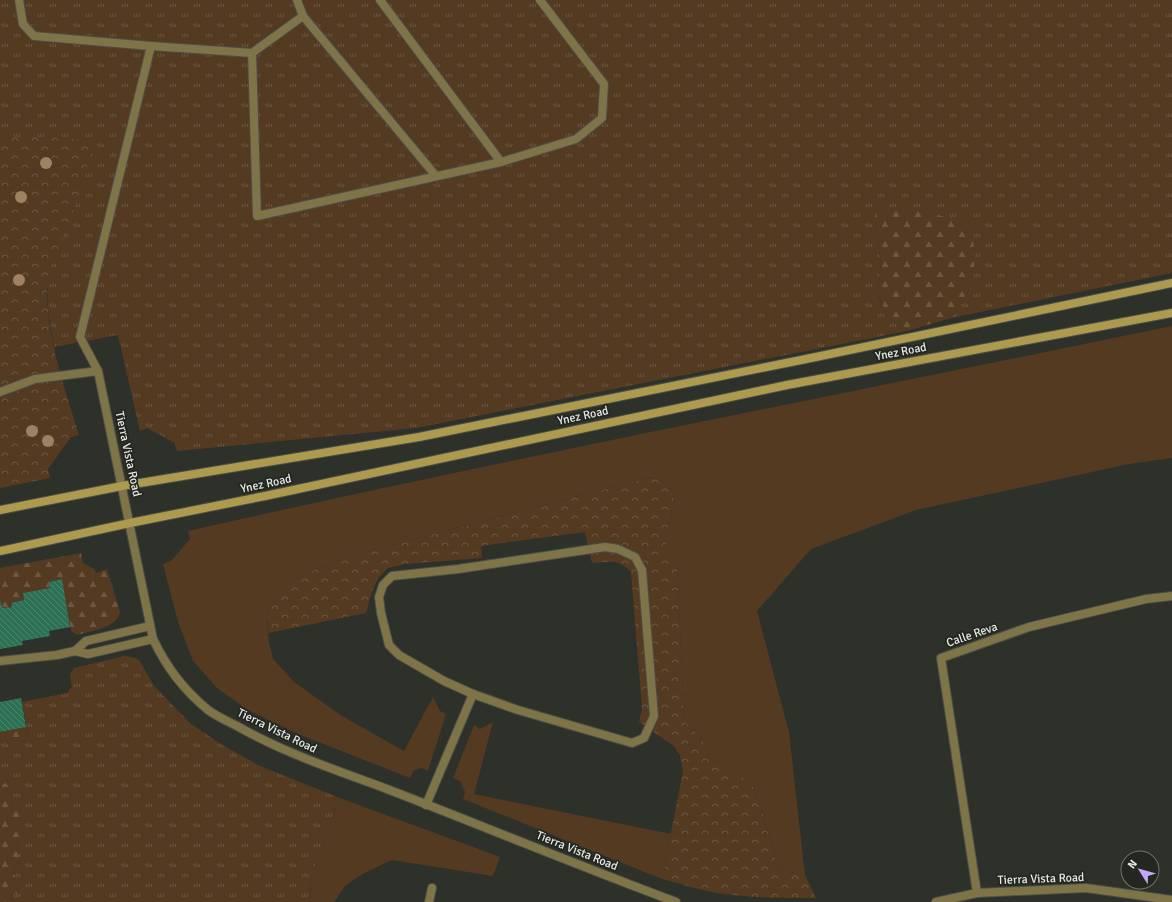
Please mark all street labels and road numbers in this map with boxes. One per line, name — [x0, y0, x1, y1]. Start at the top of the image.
street label: Ynez Road — [874, 340, 928, 364]
street label: Ynez Road — [556, 403, 610, 429]
street label: Tierra Vista Road — [112, 410, 144, 498]
street label: Ynez Road — [239, 471, 293, 497]
street label: Calle Reva — [944, 619, 1000, 651]
street label: Tierra Vista Road — [235, 705, 319, 757]
street label: Tierra Vista Road — [534, 828, 620, 874]
street label: Tierra Vista Road — [997, 870, 1085, 888]

